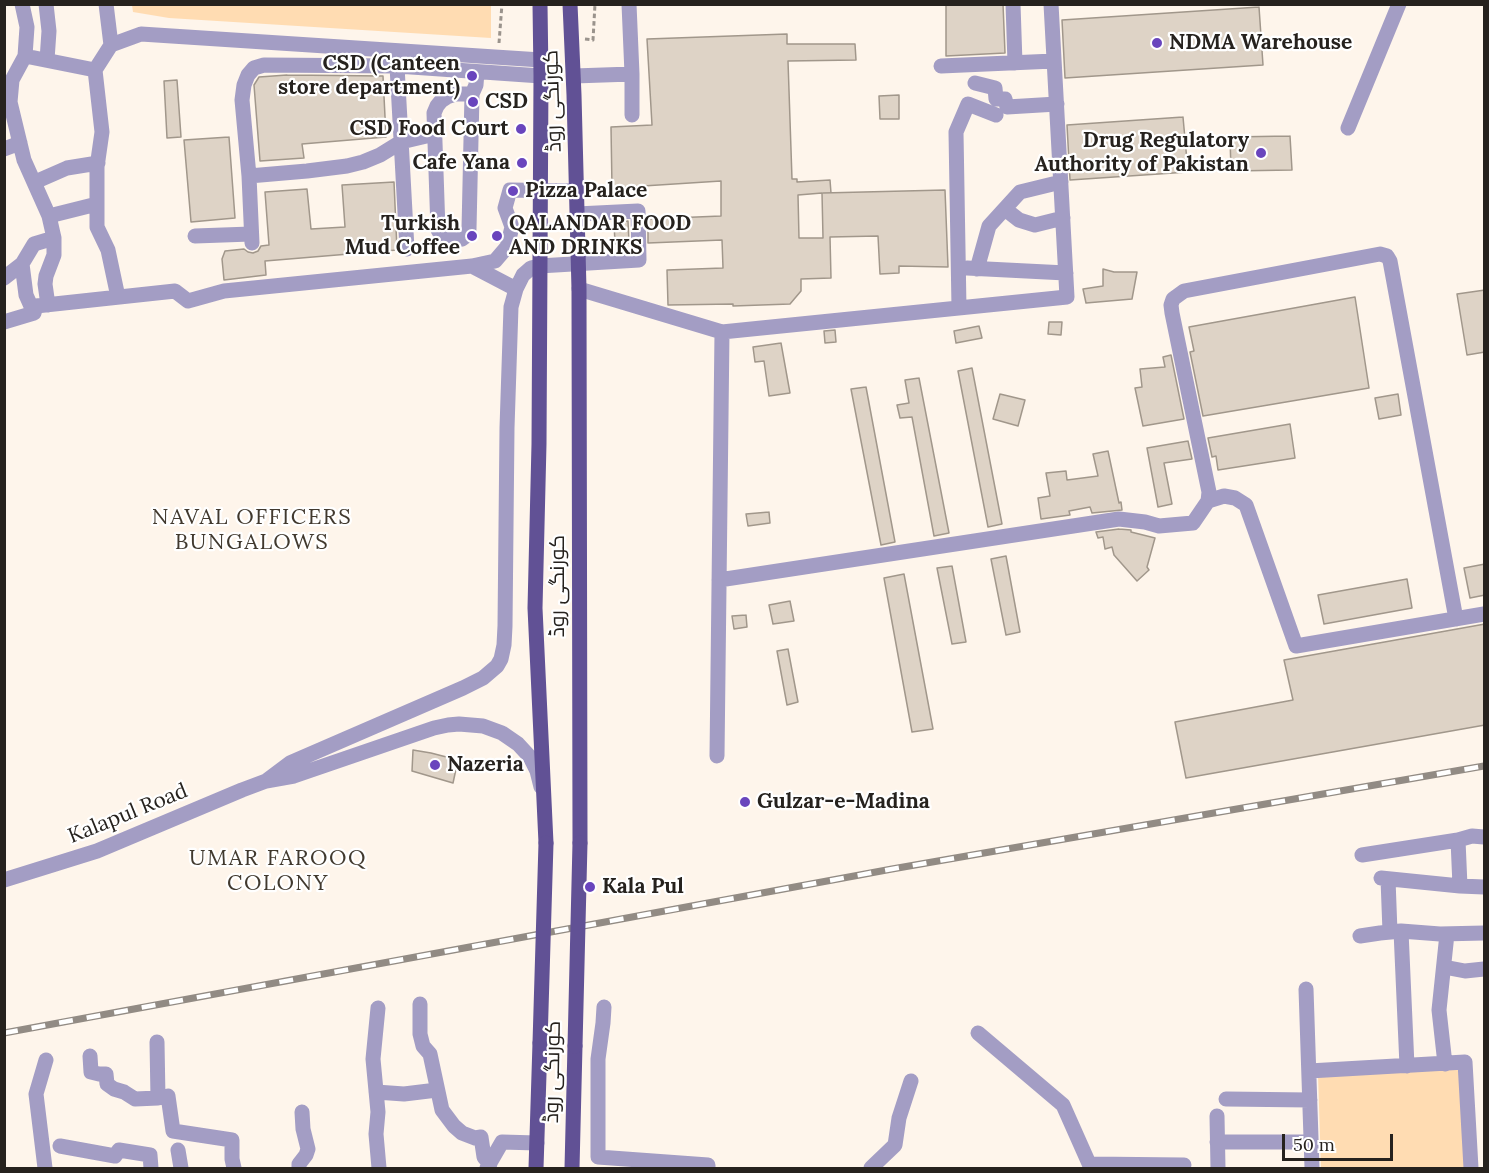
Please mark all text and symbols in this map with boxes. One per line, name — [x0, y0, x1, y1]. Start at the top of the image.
place label: NDMA Warehouse — [1169, 30, 1352, 56]
marker: NDMA Warehouse — [1150, 36, 1164, 50]
street label: کورنگی روڈ — [539, 49, 567, 153]
place label: CSD (Canteen store department) — [278, 51, 460, 101]
marker: CSD (Canteen store department) — [465, 69, 479, 83]
place label: CSD — [485, 89, 528, 115]
marker: CSD — [466, 95, 480, 109]
place label: CSD Food Court — [350, 116, 509, 142]
marker: CSD Food Court — [514, 122, 528, 136]
place label: Drug Regulatory Authority of Pakistan — [1034, 128, 1249, 178]
marker: Drug Regulatory Authority of Pakistan — [1254, 146, 1268, 160]
place label: Cafe Yana — [412, 150, 510, 176]
marker: Cafe Yana — [515, 156, 529, 170]
place label: Pizza Palace — [525, 178, 647, 204]
marker: Pizza Palace — [506, 184, 520, 198]
place label: Turkish Mud Coffee — [345, 211, 460, 261]
place label: QALANDAR FOOD AND DRINKS — [509, 211, 691, 261]
marker: Turkish Mud Coffee — [465, 229, 479, 243]
marker: QALANDAR FOOD AND DRINKS — [490, 229, 504, 243]
district label: NAVAL OFFICERS BUNGALOWS — [152, 505, 352, 556]
street label: کورنگی روڈ — [545, 535, 571, 637]
place label: Nazeria — [447, 752, 524, 778]
marker: Nazeria — [428, 758, 442, 772]
street label: Kalapul Road — [65, 779, 191, 849]
place label: Gulzar-e-Madina — [757, 789, 930, 815]
marker: Gulzar-e-Madina — [738, 795, 752, 809]
district label: UMAR FAROOQ COLONY — [189, 846, 367, 897]
place label: Kala Pul — [602, 874, 684, 900]
marker: Kala Pul — [583, 880, 597, 894]
street label: کورنگی روڈ — [540, 1021, 566, 1123]
scale bar — [1285, 1122, 1396, 1160]
text: 50 m — [1293, 1133, 1335, 1156]

